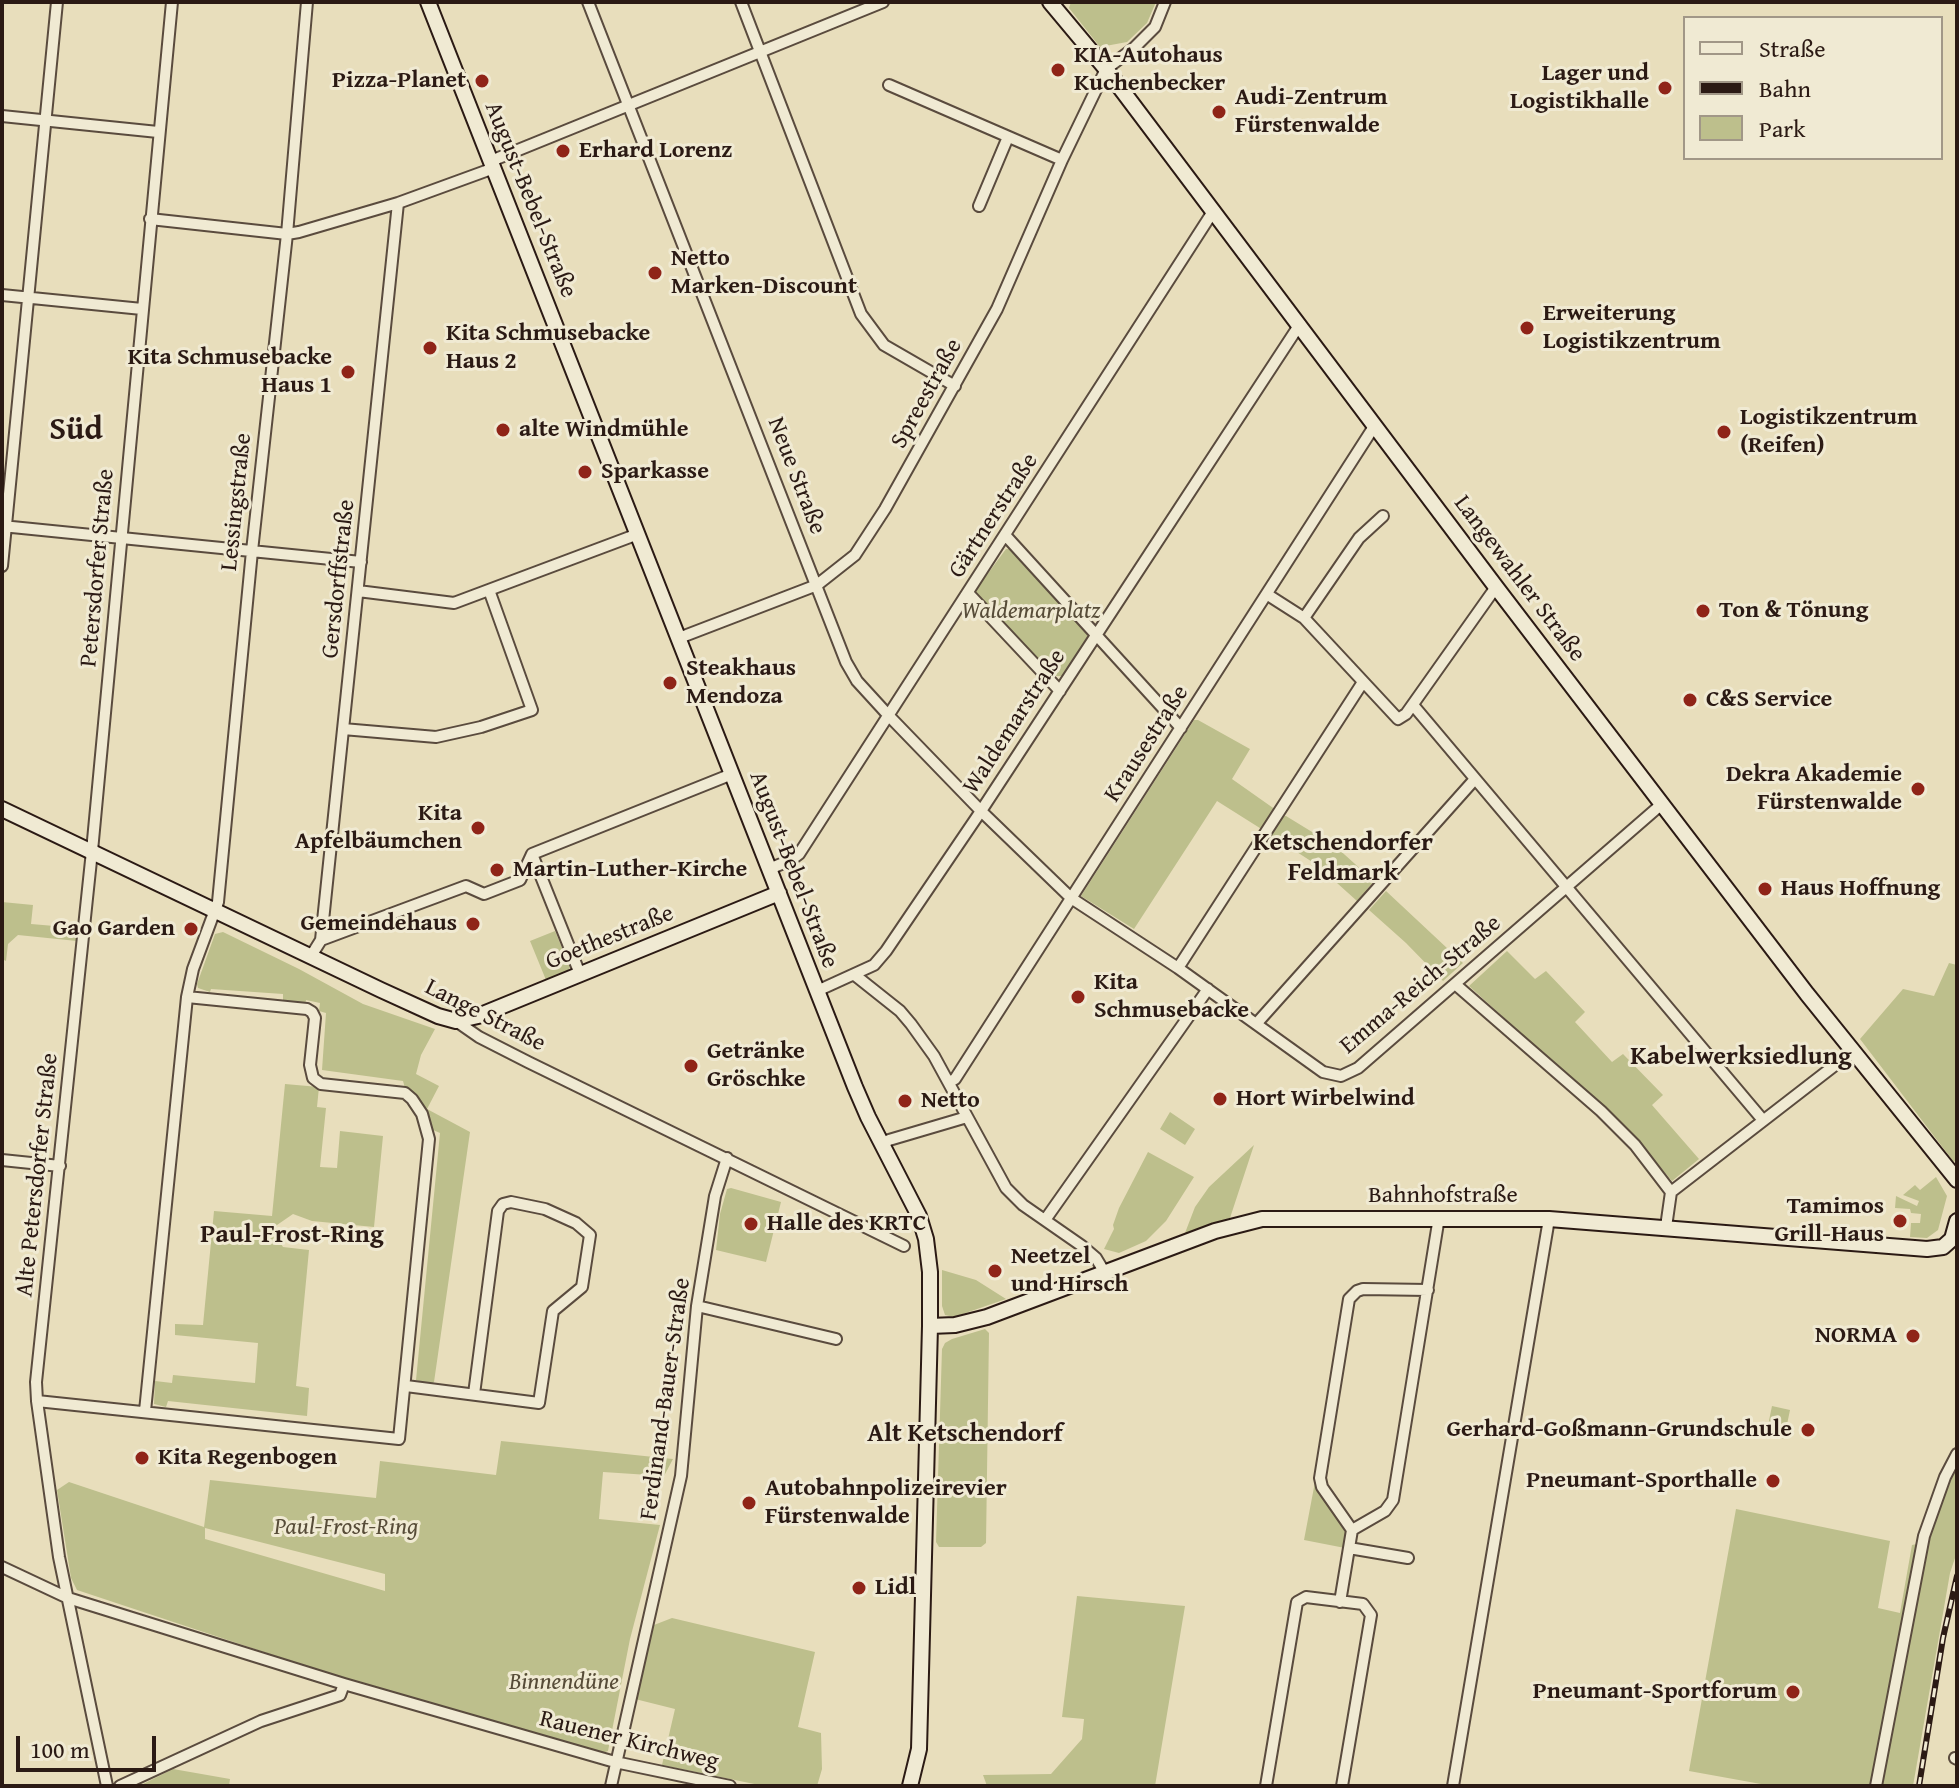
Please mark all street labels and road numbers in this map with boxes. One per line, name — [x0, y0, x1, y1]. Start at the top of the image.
street label: August-Bebel-Straße — [478, 98, 582, 302]
street label: Spreestraße — [885, 334, 969, 454]
street label: Neue Straße — [761, 413, 831, 539]
street label: Lessingstraße — [215, 432, 259, 572]
street label: Gärtnerstraße — [943, 448, 1045, 584]
street label: Petersdorfer Straße — [75, 468, 121, 668]
street label: Langewahler Straße — [1447, 490, 1591, 668]
street label: Gersdorffstraße — [316, 498, 362, 660]
street label: Waldemarstraße — [958, 644, 1072, 800]
street label: Krausestraße — [1099, 680, 1195, 808]
street label: August-Bebel-Straße — [742, 767, 844, 973]
street label: Goethestraße — [542, 899, 678, 977]
street label: Emma-Reich-Straße — [1335, 909, 1507, 1061]
street label: Lange Straße — [420, 973, 550, 1059]
street label: Alte Petersdorfer Straße — [11, 1052, 65, 1298]
street label: Bahnhofstraße — [1368, 1182, 1518, 1210]
street label: Ferdinand-Bauer-Straße — [635, 1276, 697, 1522]
street label: Rauener Kirchweg — [537, 1705, 721, 1777]

